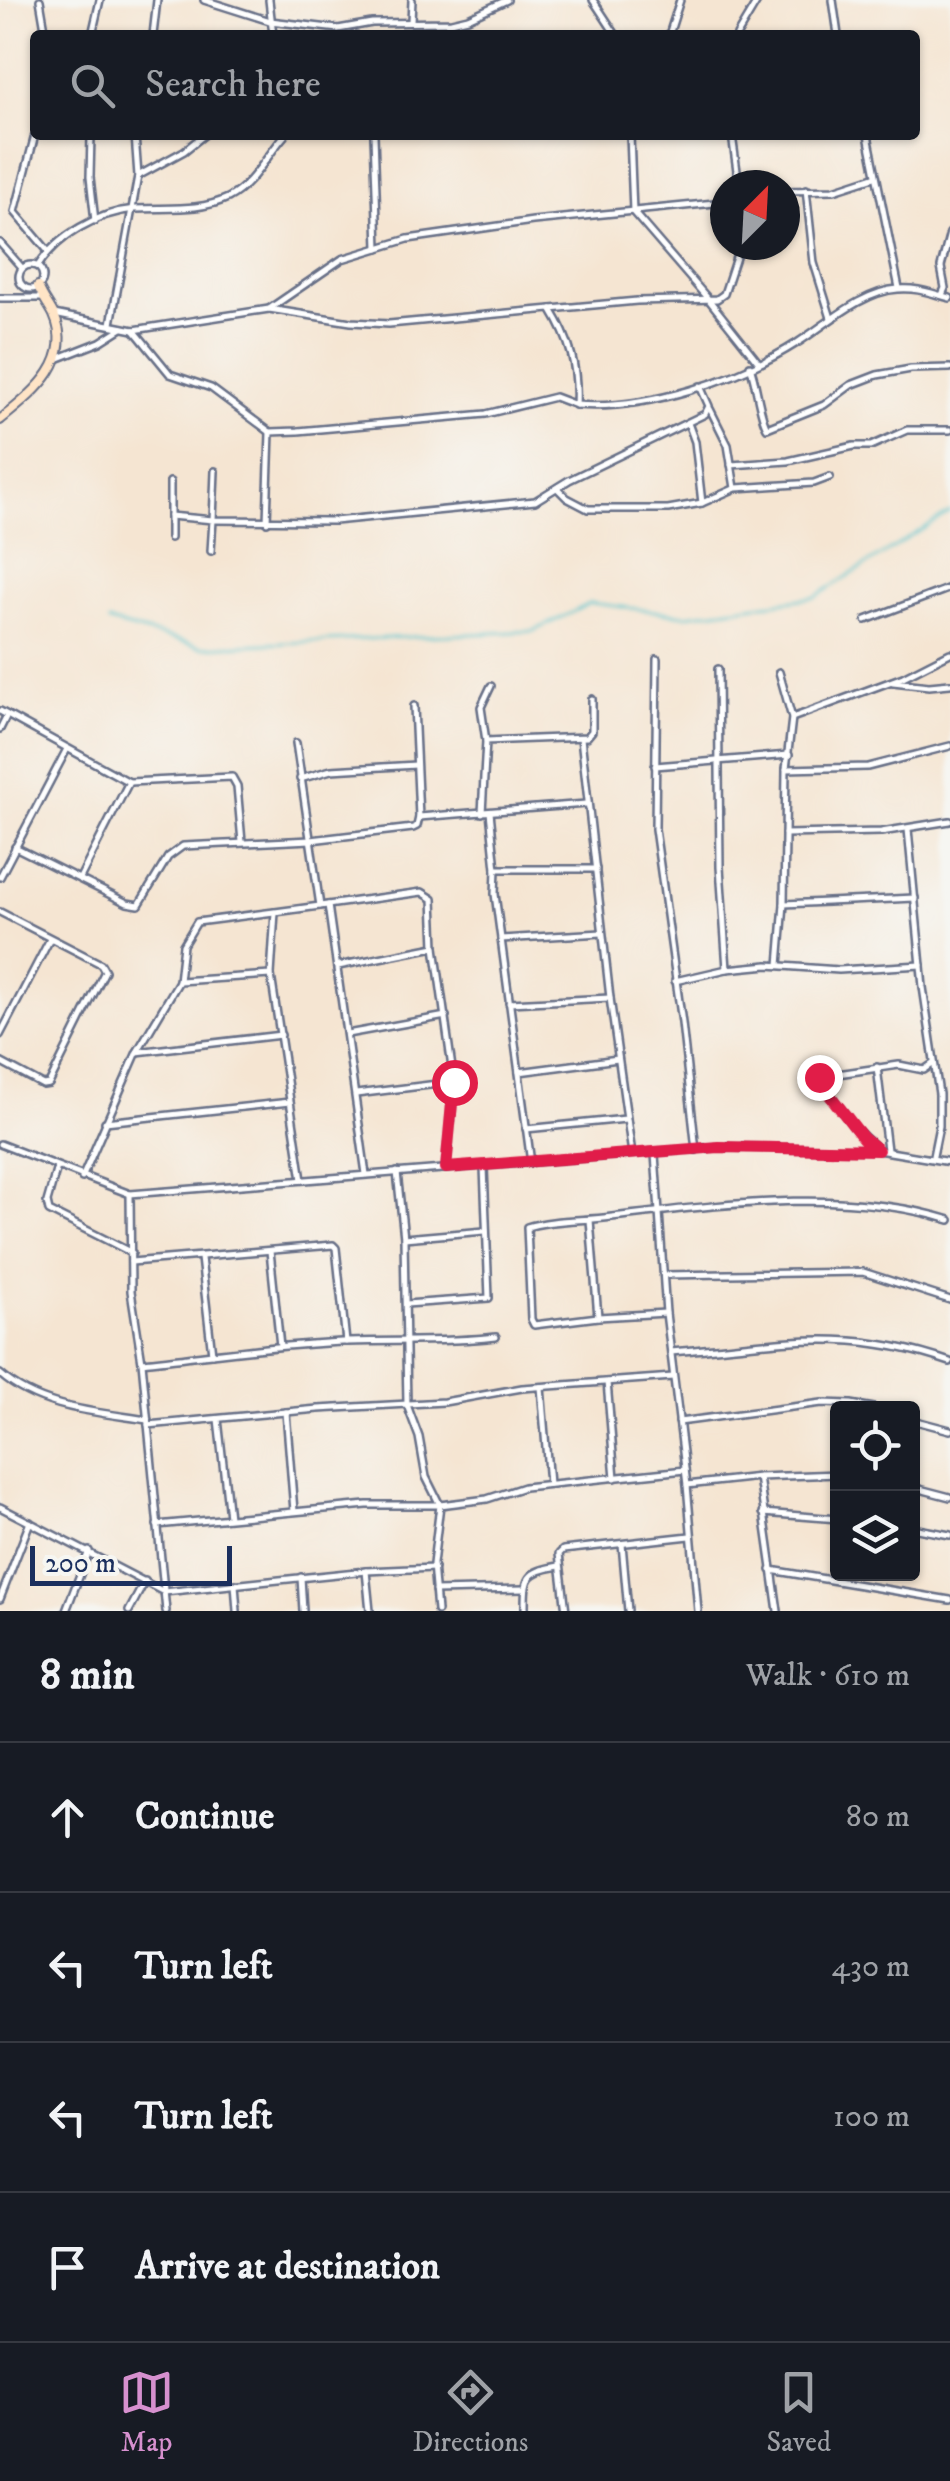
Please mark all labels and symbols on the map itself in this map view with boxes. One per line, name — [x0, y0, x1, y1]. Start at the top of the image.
north arrow — [710, 170, 800, 260]
route end — [797, 1055, 843, 1101]
route start — [432, 1060, 478, 1106]
scale bar — [30, 1541, 232, 1586]

